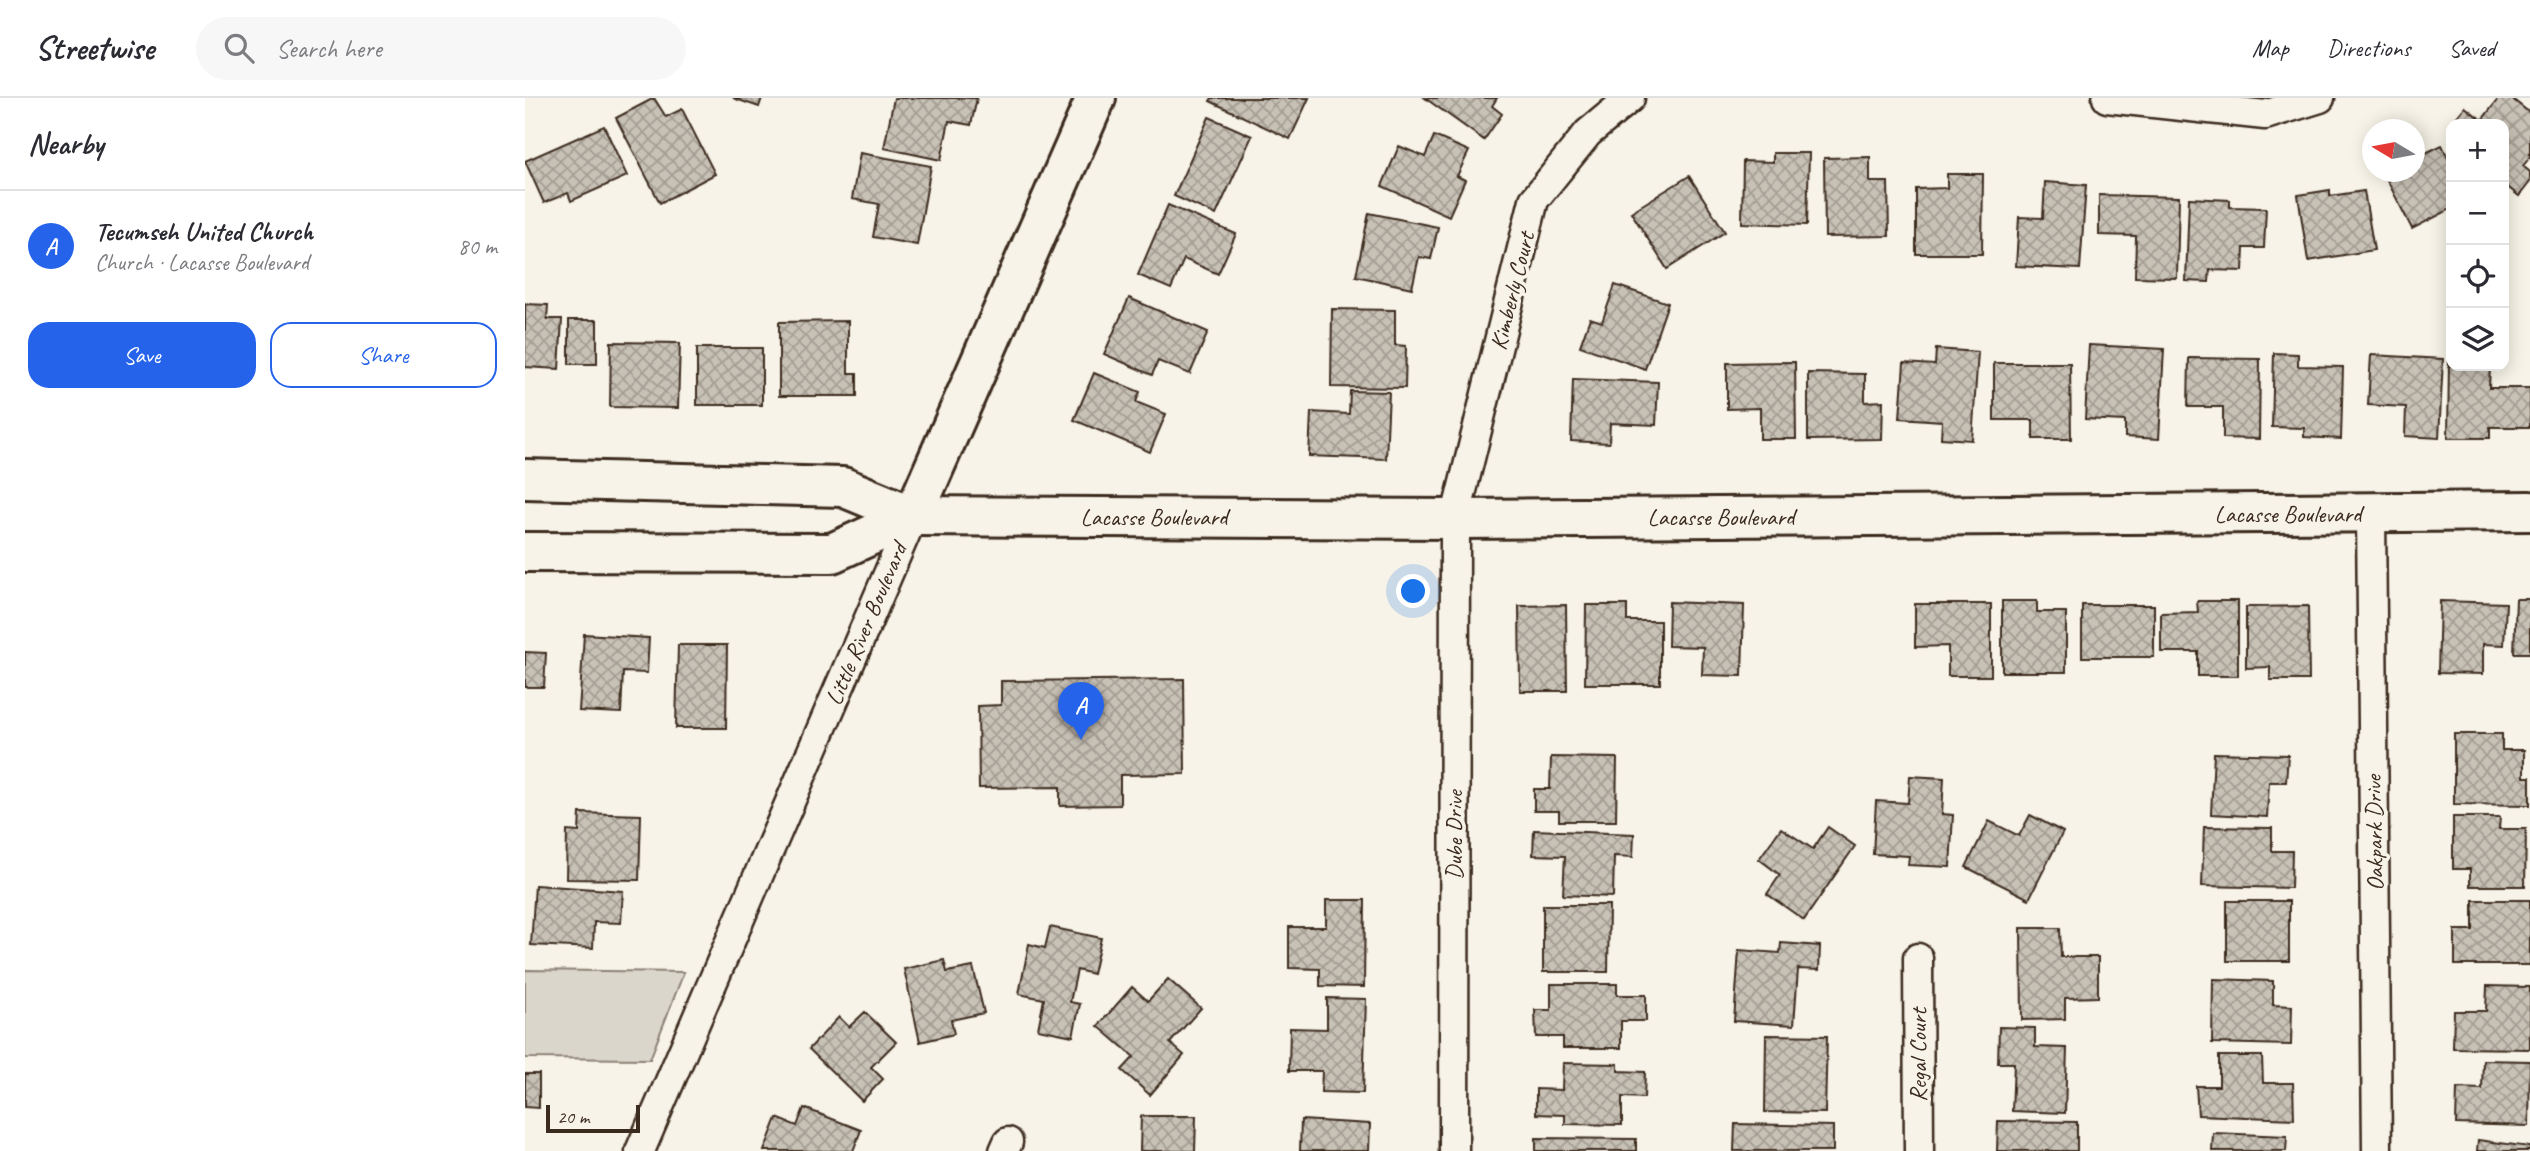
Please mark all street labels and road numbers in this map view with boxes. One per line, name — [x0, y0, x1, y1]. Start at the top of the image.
street label: Kimberly Court — [1483, 227, 1542, 353]
street label: Lacasse Boulevard — [2214, 499, 2365, 529]
street label: Lacasse Boulevard — [1080, 502, 1231, 532]
street label: Lacasse Boulevard — [1647, 502, 1798, 532]
street label: Little River Boulevard — [818, 535, 915, 710]
street label: Oakpark Drive — [2358, 773, 2390, 891]
street label: Dube Drive — [1439, 788, 1469, 880]
street label: Regal Court — [1903, 1006, 1933, 1102]

